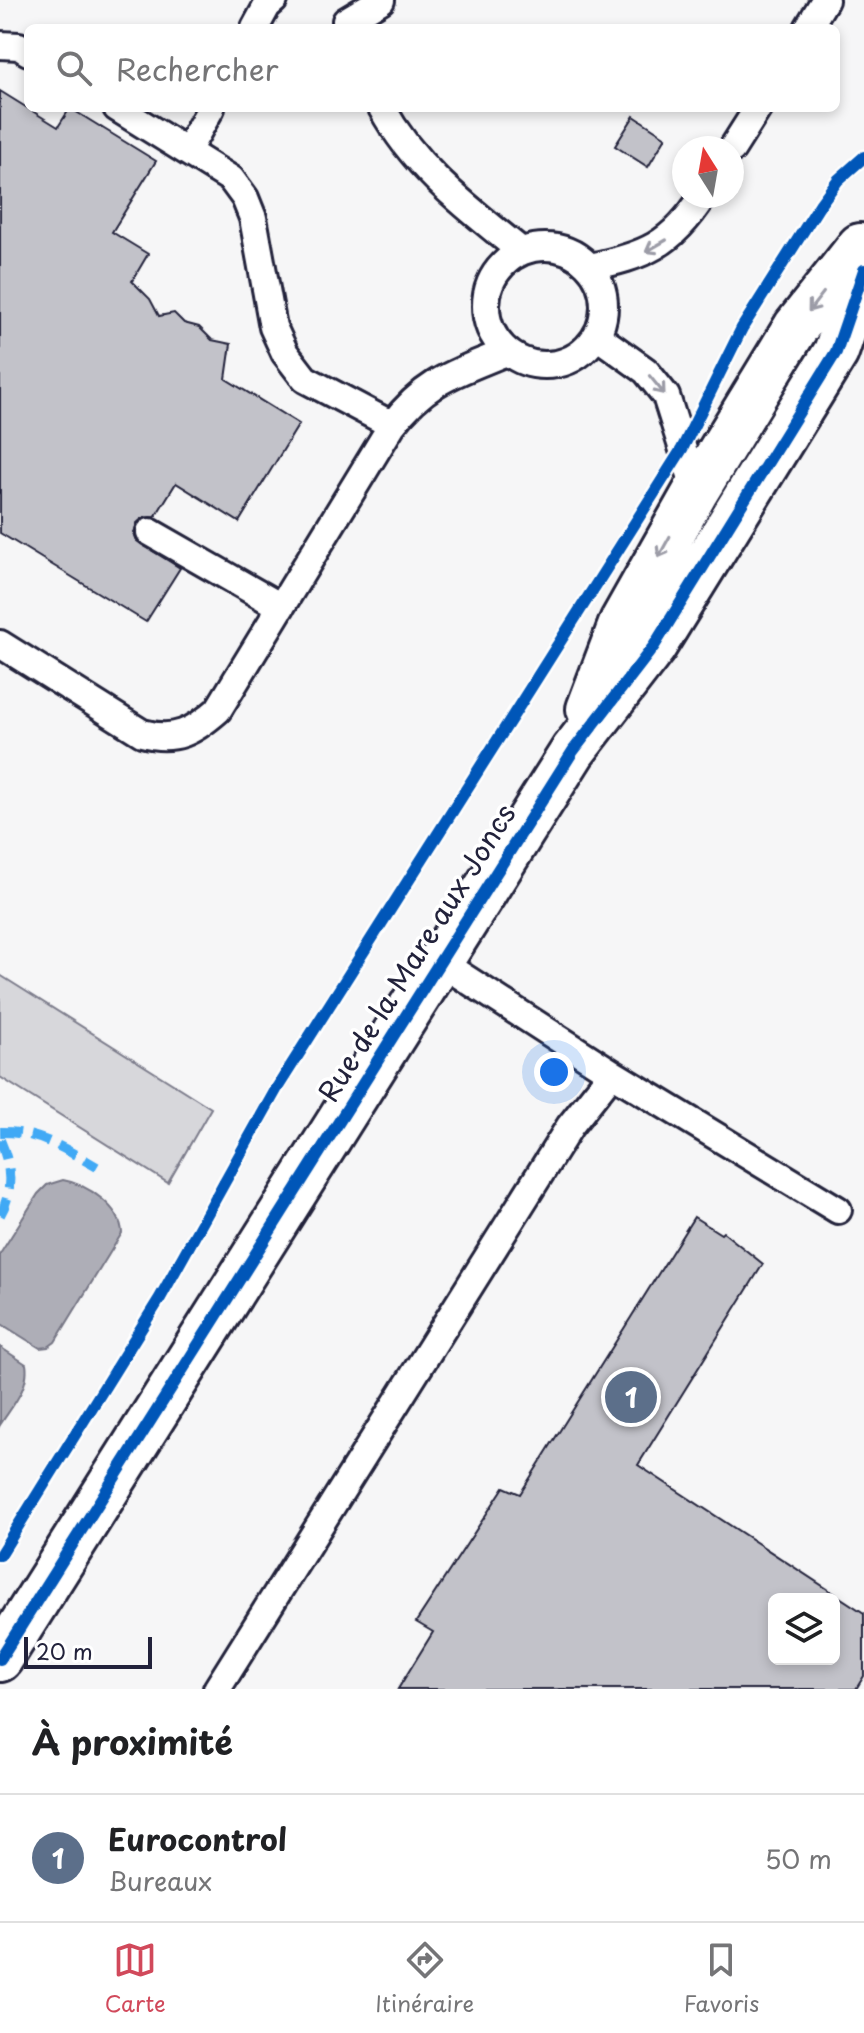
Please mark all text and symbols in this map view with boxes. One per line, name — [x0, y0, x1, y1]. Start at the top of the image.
search box — [24, 24, 840, 112]
icon: search — [52, 46, 96, 90]
text: Rechercher — [116, 46, 279, 91]
north arrow — [672, 136, 744, 208]
one-way arrow — [645, 238, 668, 254]
one-way arrow — [807, 291, 824, 312]
one-way arrow — [648, 374, 666, 395]
one-way arrow — [656, 535, 672, 558]
street label: Rue de la Mare aux Joncs — [306, 795, 525, 1110]
your location — [534, 1052, 574, 1092]
pin: 1 — [605, 1367, 657, 1427]
map controls — [768, 1593, 840, 1665]
button: layers — [768, 1593, 840, 1665]
scale bar — [24, 1633, 152, 1669]
text: 20 m — [36, 1634, 93, 1667]
text: À proximité — [32, 1715, 233, 1767]
text: Eurocontrol — [108, 1816, 287, 1861]
text: 1 — [52, 1839, 64, 1878]
text: 50 m — [765, 1839, 832, 1878]
text: Bureaux — [108, 1861, 212, 1900]
tab: Carte — [105, 1938, 166, 2019]
tab: Itinéraire — [375, 1938, 474, 2019]
tab: Favoris — [684, 1938, 759, 2019]

